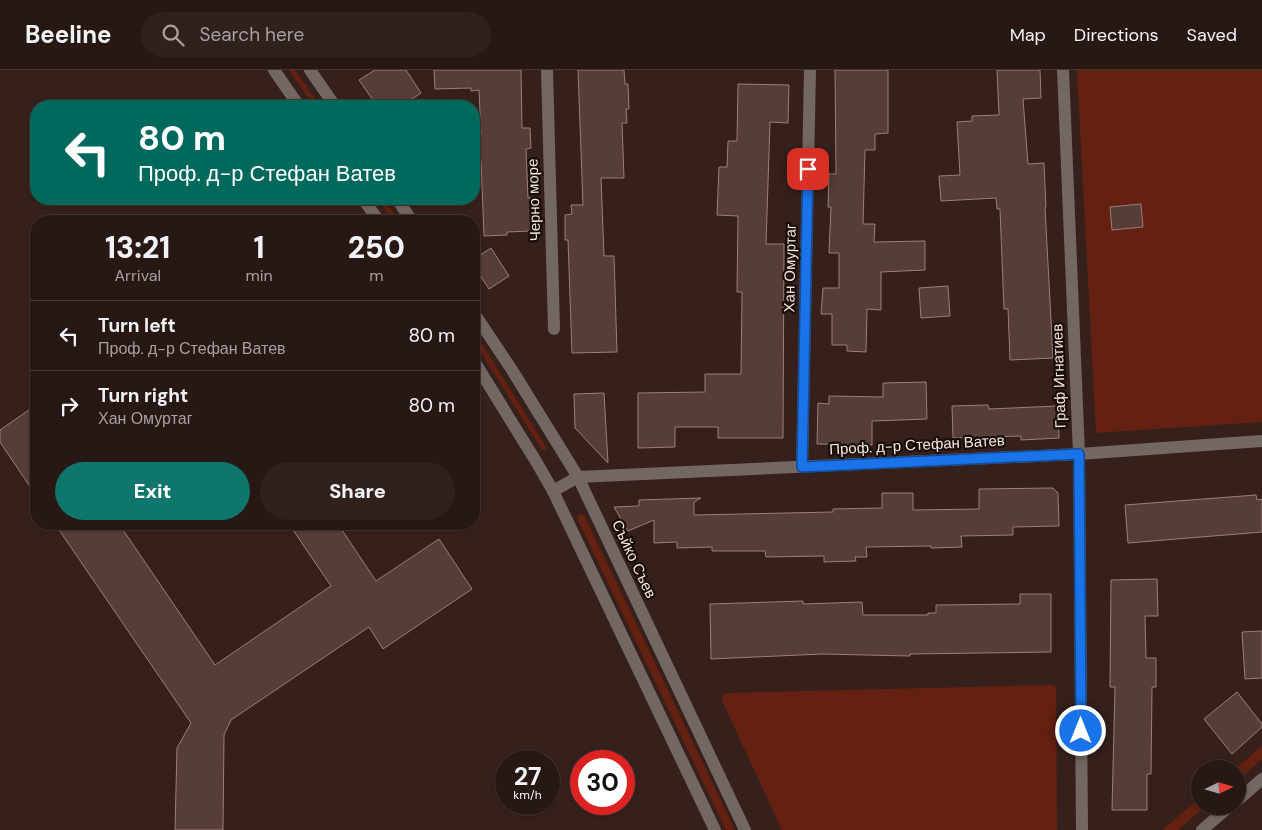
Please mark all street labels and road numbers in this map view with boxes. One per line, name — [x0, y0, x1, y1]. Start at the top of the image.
street label: Черно море — [523, 158, 545, 242]
street label: Хан Омуртаг — [779, 223, 801, 312]
street label: Граф Игнатиев — [1047, 323, 1071, 429]
street label: Проф. д-р Стефан Ватев — [829, 430, 1005, 460]
street label: Съйко Съев — [607, 517, 661, 601]

